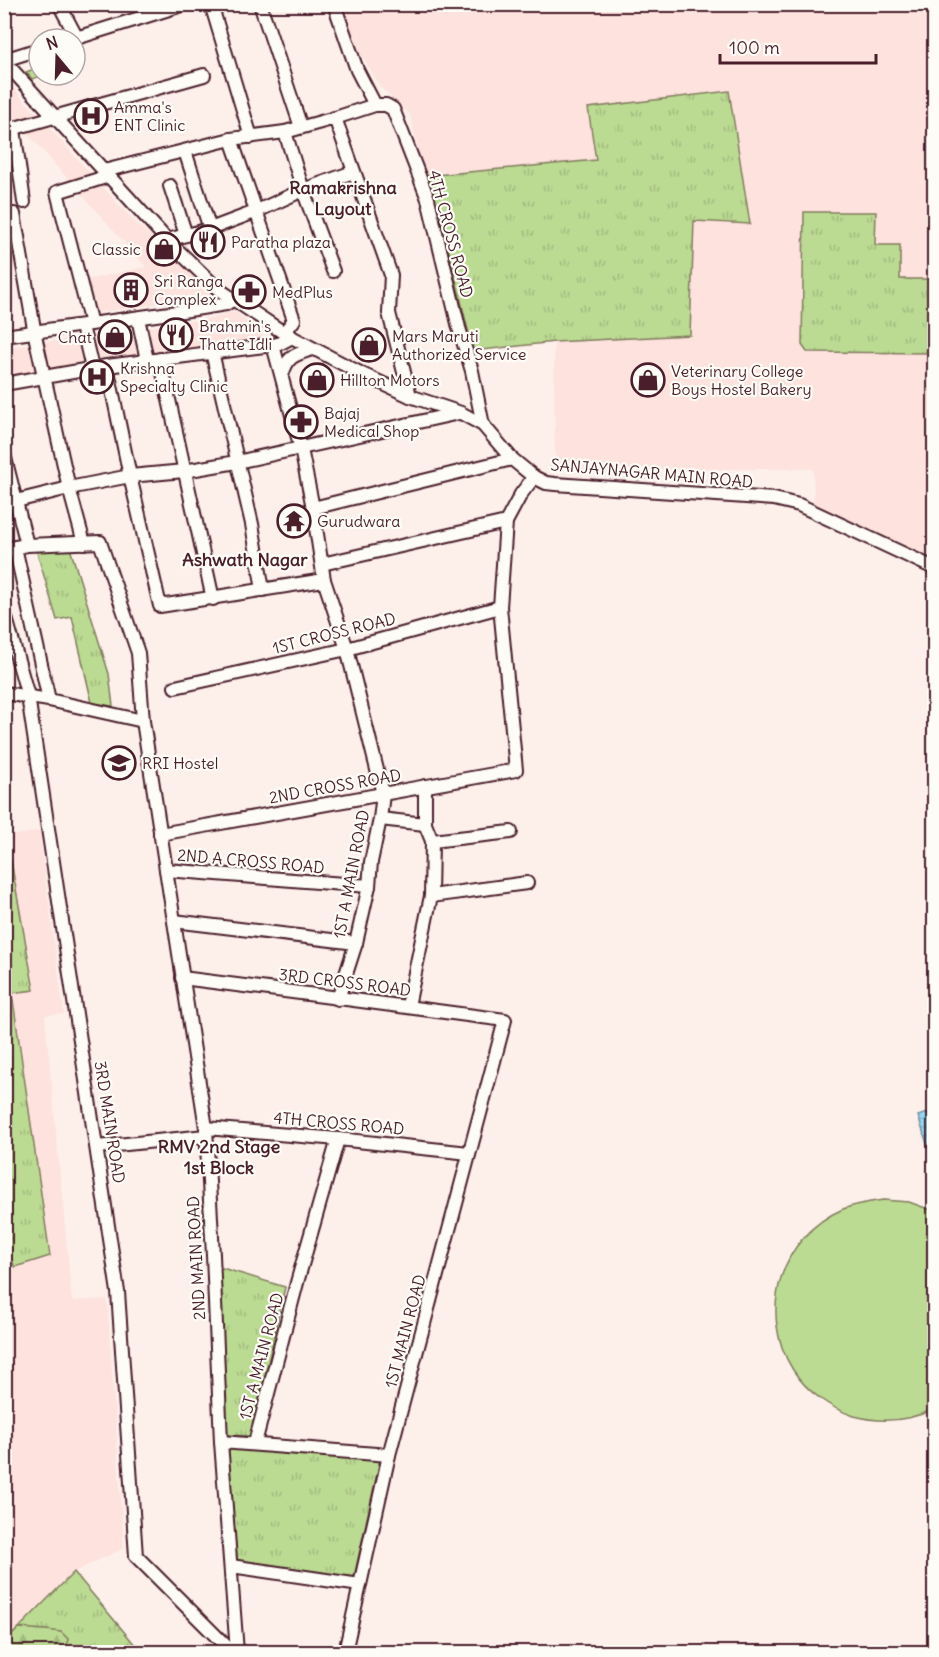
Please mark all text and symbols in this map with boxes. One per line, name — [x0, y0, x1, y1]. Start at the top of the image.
north arrow — [27, 27, 87, 87]
scale bar — [720, 27, 876, 65]
text: N — [44, 32, 61, 54]
text: 100 m — [729, 36, 780, 59]
place label: Amma's ENT Clinic — [114, 97, 185, 135]
hospital icon: Amma's ENT Clinic — [73, 98, 109, 134]
street label: 4TH CROSS ROAD — [424, 168, 478, 300]
district label: Ramakrishna Layout — [289, 176, 397, 220]
restaurant icon: Paratha plaza — [190, 224, 226, 260]
shop icon: Classic — [146, 231, 182, 267]
place label: Paratha plaza — [231, 232, 331, 252]
place label: Classic — [91, 239, 141, 259]
place label: Sri Ranga Complex — [154, 271, 223, 309]
building icon: Sri Ranga Complex — [113, 272, 149, 308]
pharmacy icon: MedPlus — [231, 274, 267, 310]
place label: MedPlus — [272, 282, 333, 302]
place label: Brahmin's Thatte Idli — [199, 316, 272, 354]
restaurant icon: Brahmin's Thatte Idli — [158, 317, 194, 353]
shop icon: Chat — [97, 319, 133, 355]
place label: Mars Maruti Authorized Service — [392, 326, 526, 364]
place label: Chat — [58, 327, 93, 347]
shop icon: Mars Maruti Authorized Service — [351, 327, 387, 363]
place label: Krishna Specialty Clinic — [120, 358, 228, 396]
hospital icon: Krishna Specialty Clinic — [79, 359, 115, 395]
place label: Veterinary College Boys Hostel Bakery — [671, 361, 812, 399]
shop icon: Hillton Motors — [299, 362, 335, 398]
shop icon: Veterinary College Boys Hostel Bakery — [630, 362, 666, 398]
place label: Hillton Motors — [340, 370, 440, 390]
place label: Bajaj Medical Shop — [324, 403, 419, 441]
pharmacy icon: Bajaj Medical Shop — [283, 404, 319, 440]
street label: SANJAYNAGAR MAIN ROAD — [550, 454, 754, 492]
temple icon: Gurudwara — [276, 503, 312, 539]
place label: Gurudwara — [317, 511, 400, 531]
district label: Ashwath Nagar — [182, 548, 308, 571]
street label: 1ST CROSS ROAD — [270, 608, 398, 658]
school or university icon: RRI Hostel — [101, 745, 137, 781]
place label: RRI Hostel — [142, 753, 218, 773]
street label: 2ND CROSS ROAD — [267, 765, 403, 807]
street label: 1ST A MAIN ROAD — [329, 808, 373, 940]
street label: 2ND A CROSS ROAD — [177, 845, 325, 877]
street label: 3RD CROSS ROAD — [278, 964, 412, 1000]
street label: 3RD MAIN ROAD — [90, 1059, 130, 1185]
street label: 4TH CROSS ROAD — [273, 1107, 405, 1139]
district label: RMV 2nd Stage 1st Block — [158, 1135, 281, 1179]
street label: 2ND MAIN ROAD — [183, 1195, 209, 1321]
street label: 1ST MAIN ROAD — [380, 1272, 430, 1390]
street label: 1ST A MAIN ROAD — [234, 1290, 288, 1422]

